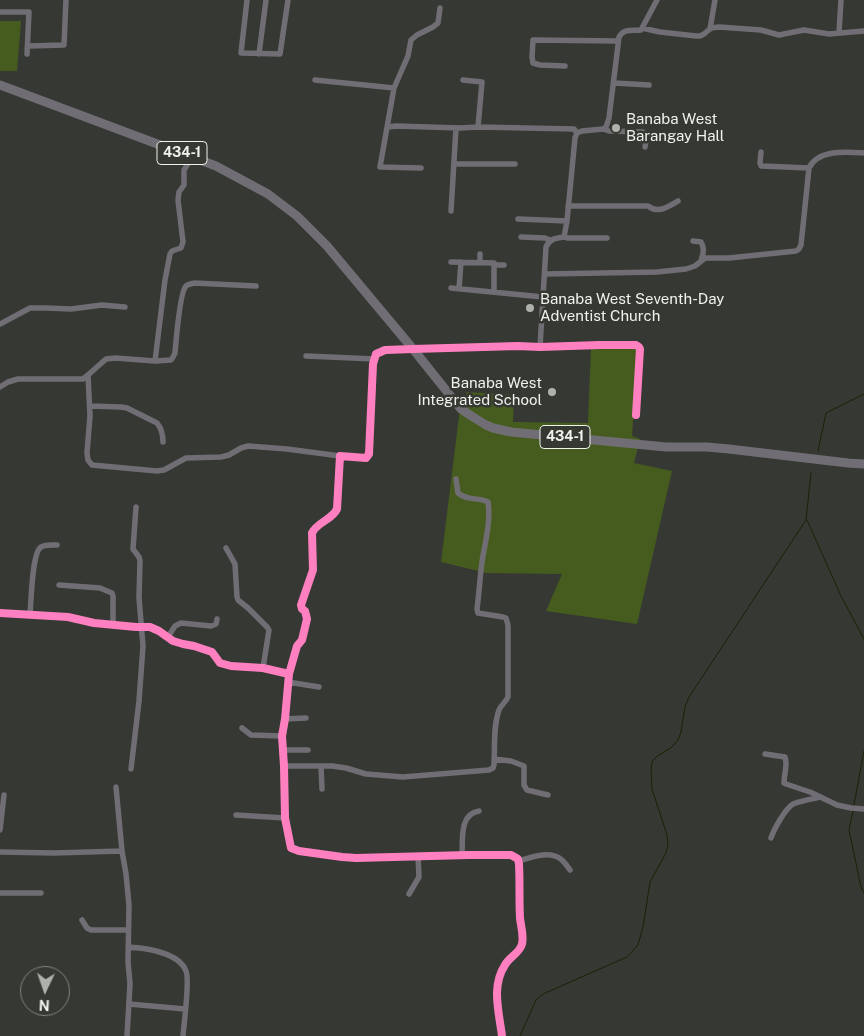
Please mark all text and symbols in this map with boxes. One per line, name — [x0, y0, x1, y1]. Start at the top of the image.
place label: Banaba West Barangay Hall — [626, 110, 724, 145]
marker: Banaba West Barangay Hall — [610, 122, 622, 134]
road number: 434-1 — [157, 142, 207, 164]
place label: Banaba West Seventh-Day Adventist Church — [540, 290, 724, 325]
marker: Banaba West Seventh-Day Adventist Church — [524, 302, 536, 314]
place label: Banaba West Integrated School — [417, 374, 542, 409]
marker: Banaba West Integrated School — [546, 386, 558, 398]
road number: 434-1 — [540, 426, 590, 448]
north arrow — [20, 966, 70, 1016]
text: N — [38, 997, 50, 1013]

